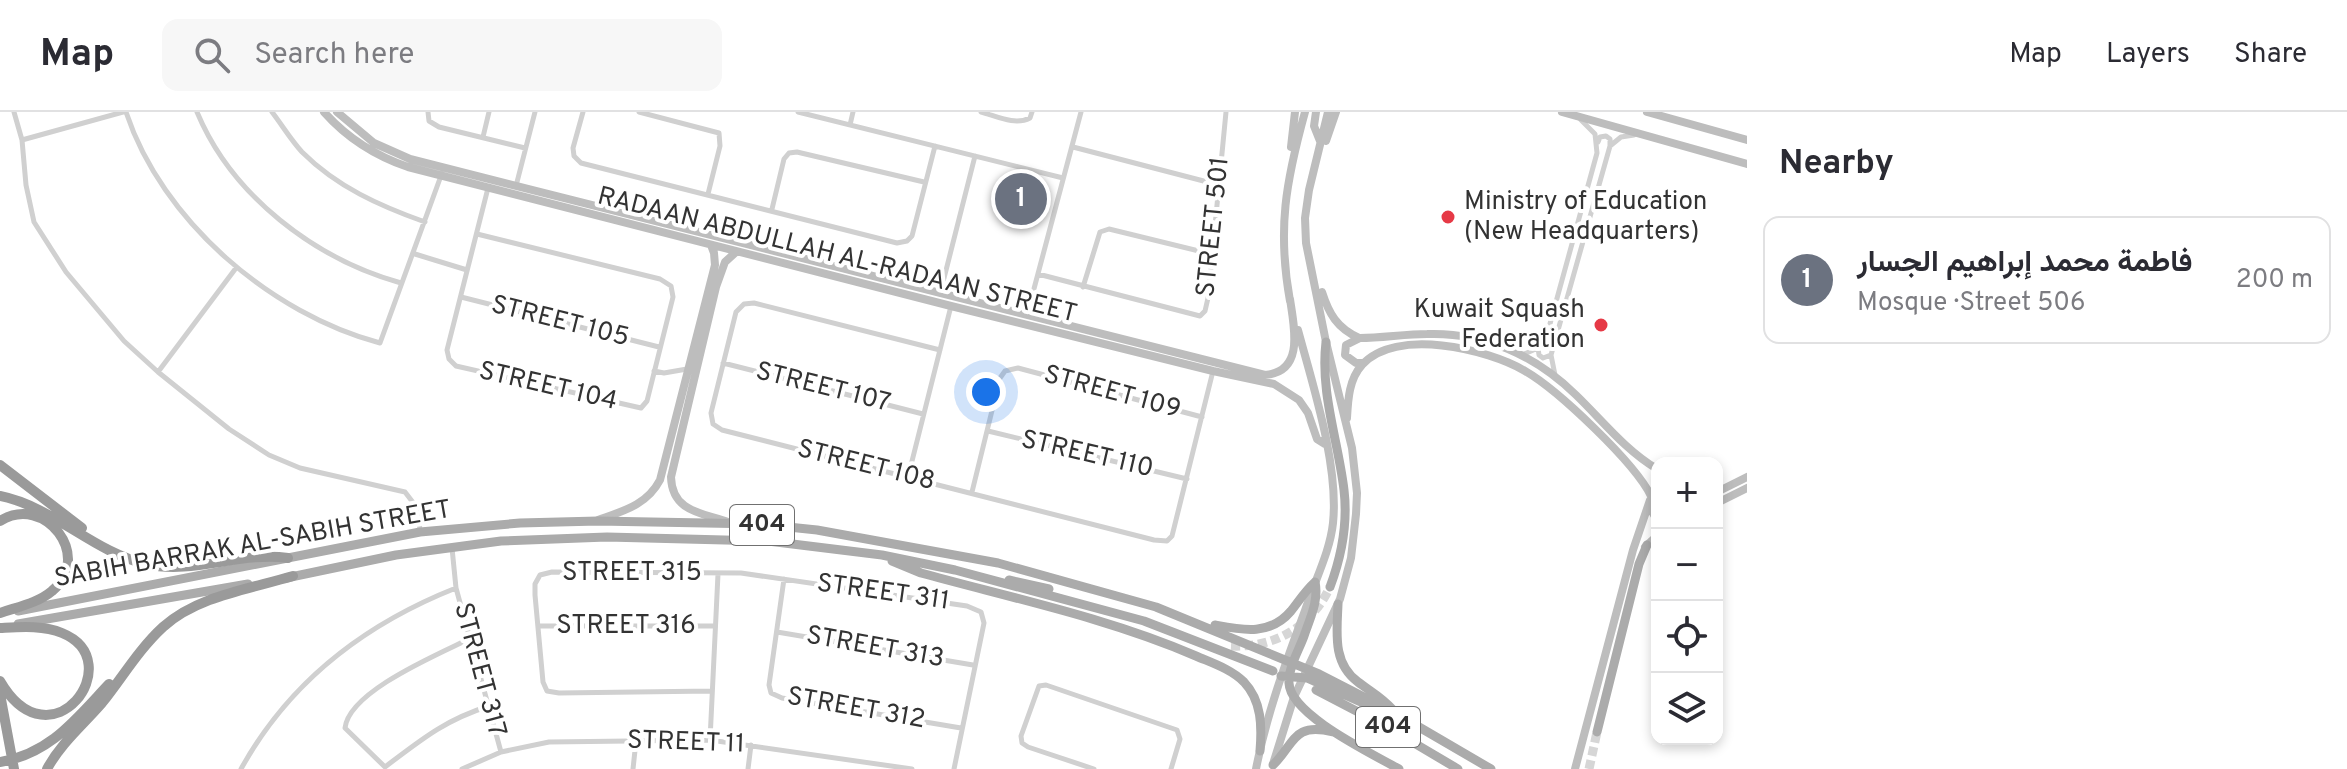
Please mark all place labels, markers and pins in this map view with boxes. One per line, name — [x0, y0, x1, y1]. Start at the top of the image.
pin: 1 — [995, 169, 1047, 229]
place label: Ministry of Education (New Headquarters) — [1464, 186, 1707, 249]
marker: Ministry of Education (New Headquarters) — [1439, 208, 1457, 226]
place label: Kuwait Squash Federation — [1414, 294, 1585, 357]
marker: Kuwait Squash Federation — [1592, 316, 1610, 334]

